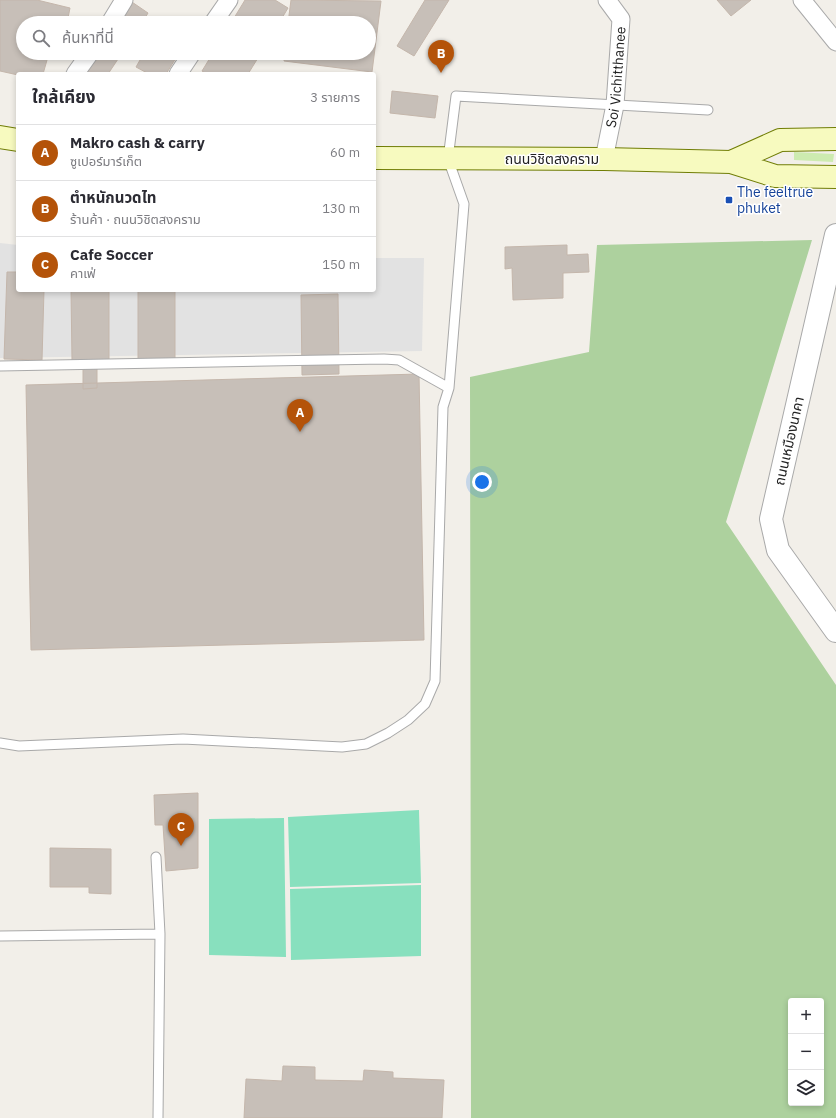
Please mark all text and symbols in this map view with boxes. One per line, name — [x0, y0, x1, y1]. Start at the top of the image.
search box — [16, 16, 376, 60]
street label: Soi Vichitthanee — [602, 25, 629, 129]
icon: search — [30, 27, 52, 49]
text: ค้นหาที่นี่ — [62, 28, 114, 47]
pin: B — [428, 40, 454, 73]
text: ใกล้เคียง — [32, 86, 95, 108]
text: 3 รายการ — [310, 89, 360, 106]
text: Makro cash & carry — [70, 133, 205, 152]
text: A — [41, 144, 49, 161]
text: 60 m — [330, 144, 360, 161]
street label: ถนนวิชิตสงคราม — [505, 150, 599, 168]
text: ซูเปอร์มาร์เก็ต — [70, 153, 142, 170]
place label: The feeltrue phuket — [737, 183, 814, 217]
text: ตำหนักนวดไท — [70, 188, 157, 207]
marker: The feeltrue phuket — [724, 195, 734, 205]
text: B — [41, 200, 49, 217]
text: 130 m — [322, 200, 360, 217]
text: ร้านค้า · ถนนวิชิตสงคราม — [70, 211, 201, 228]
text: Cafe Soccer — [70, 245, 153, 264]
text: C — [41, 256, 49, 273]
text: 150 m — [322, 256, 360, 273]
text: คาเฟ่ — [70, 265, 96, 282]
street label: ถนนเหมืองนาคา — [770, 395, 808, 487]
pin: A — [287, 399, 313, 432]
your location — [472, 472, 492, 492]
pin: C — [168, 813, 194, 846]
map controls — [788, 998, 824, 1106]
button: + — [788, 998, 824, 1034]
button: − — [788, 1034, 824, 1070]
button: layers — [788, 1070, 824, 1106]

